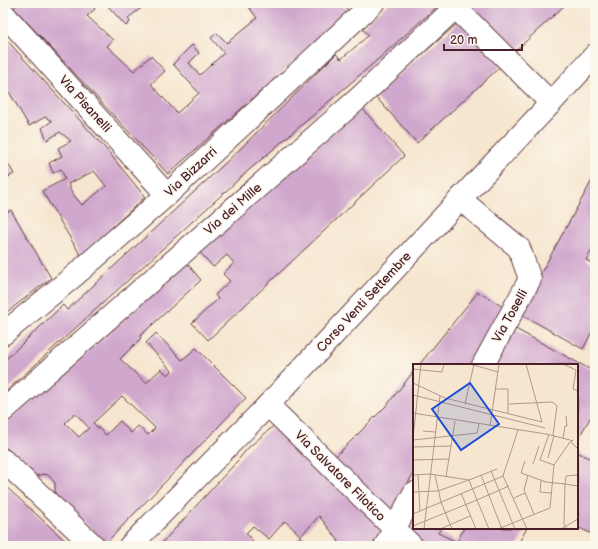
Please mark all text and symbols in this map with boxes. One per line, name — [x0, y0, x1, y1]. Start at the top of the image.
scale bar — [444, 26, 522, 52]
text: 20 m — [450, 33, 477, 48]
street label: Via Pisanelli — [55, 72, 115, 136]
street label: Via Bizzarri — [161, 144, 221, 200]
street label: Via dei Mille — [201, 179, 265, 238]
street label: Corso Venti Settembre — [313, 248, 415, 356]
street label: Via Toselli — [489, 287, 531, 345]
inset map — [413, 364, 578, 529]
street label: Via Salvatore Filotico — [291, 427, 389, 525]

